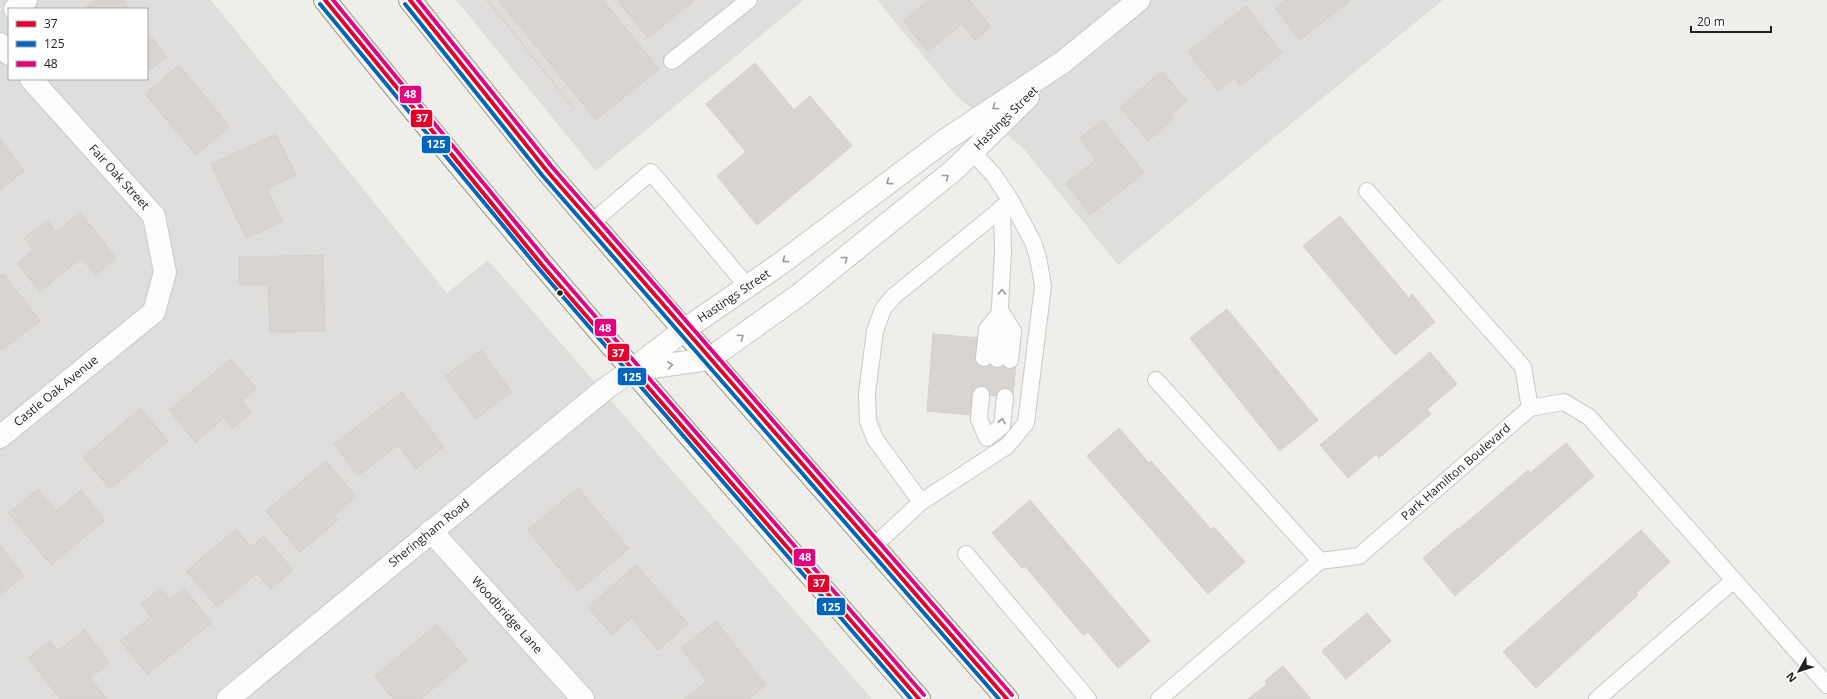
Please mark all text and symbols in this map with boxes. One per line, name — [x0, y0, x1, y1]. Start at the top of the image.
legend — [8, 8, 148, 80]
scale bar — [1691, 8, 1771, 34]
text: 20 m — [1697, 13, 1725, 30]
text: 37 — [44, 15, 58, 32]
text: 125 — [44, 35, 65, 52]
text: 48 — [44, 55, 58, 72]
street label: Hastings Street — [970, 82, 1042, 154]
line badge: 48 — [399, 85, 422, 104]
text: 48 — [404, 86, 416, 101]
one-way arrow — [993, 102, 1000, 109]
line badge: 37 — [410, 109, 433, 128]
text: 37 — [416, 110, 428, 125]
line badge: 125 — [421, 135, 451, 154]
text: 125 — [427, 136, 445, 151]
street label: Fair Oak Street — [85, 140, 153, 213]
one-way arrow — [941, 175, 949, 182]
one-way arrow — [887, 177, 894, 184]
one-way arrow — [783, 255, 790, 262]
one-way arrow — [840, 256, 847, 263]
street label: Hastings Street — [694, 265, 774, 326]
unlabelled marker — [555, 288, 565, 298]
one-way arrow — [997, 289, 1006, 295]
line badge: 48 — [594, 318, 617, 337]
text: 48 — [599, 320, 611, 335]
one-way arrow — [737, 334, 744, 342]
line badge: 37 — [607, 343, 630, 362]
text: 37 — [612, 345, 624, 360]
street label: Castle Oak Avenue — [10, 351, 102, 430]
one-way arrow — [667, 361, 673, 370]
line badge: 125 — [617, 367, 647, 386]
text: 125 — [623, 369, 641, 384]
one-way arrow — [998, 417, 1006, 424]
street label: Park Hamilton Boulevard — [1397, 419, 1514, 524]
street label: Sheringham Road — [385, 495, 473, 570]
line badge: 48 — [793, 548, 816, 567]
text: 48 — [799, 549, 811, 564]
street label: Woodbridge Lane — [468, 572, 547, 657]
line badge: 37 — [807, 574, 830, 593]
text: 37 — [813, 575, 825, 590]
line badge: 125 — [816, 597, 846, 616]
text: 125 — [822, 599, 840, 614]
north arrow — [1779, 651, 1819, 691]
text: N — [1782, 669, 1799, 686]

